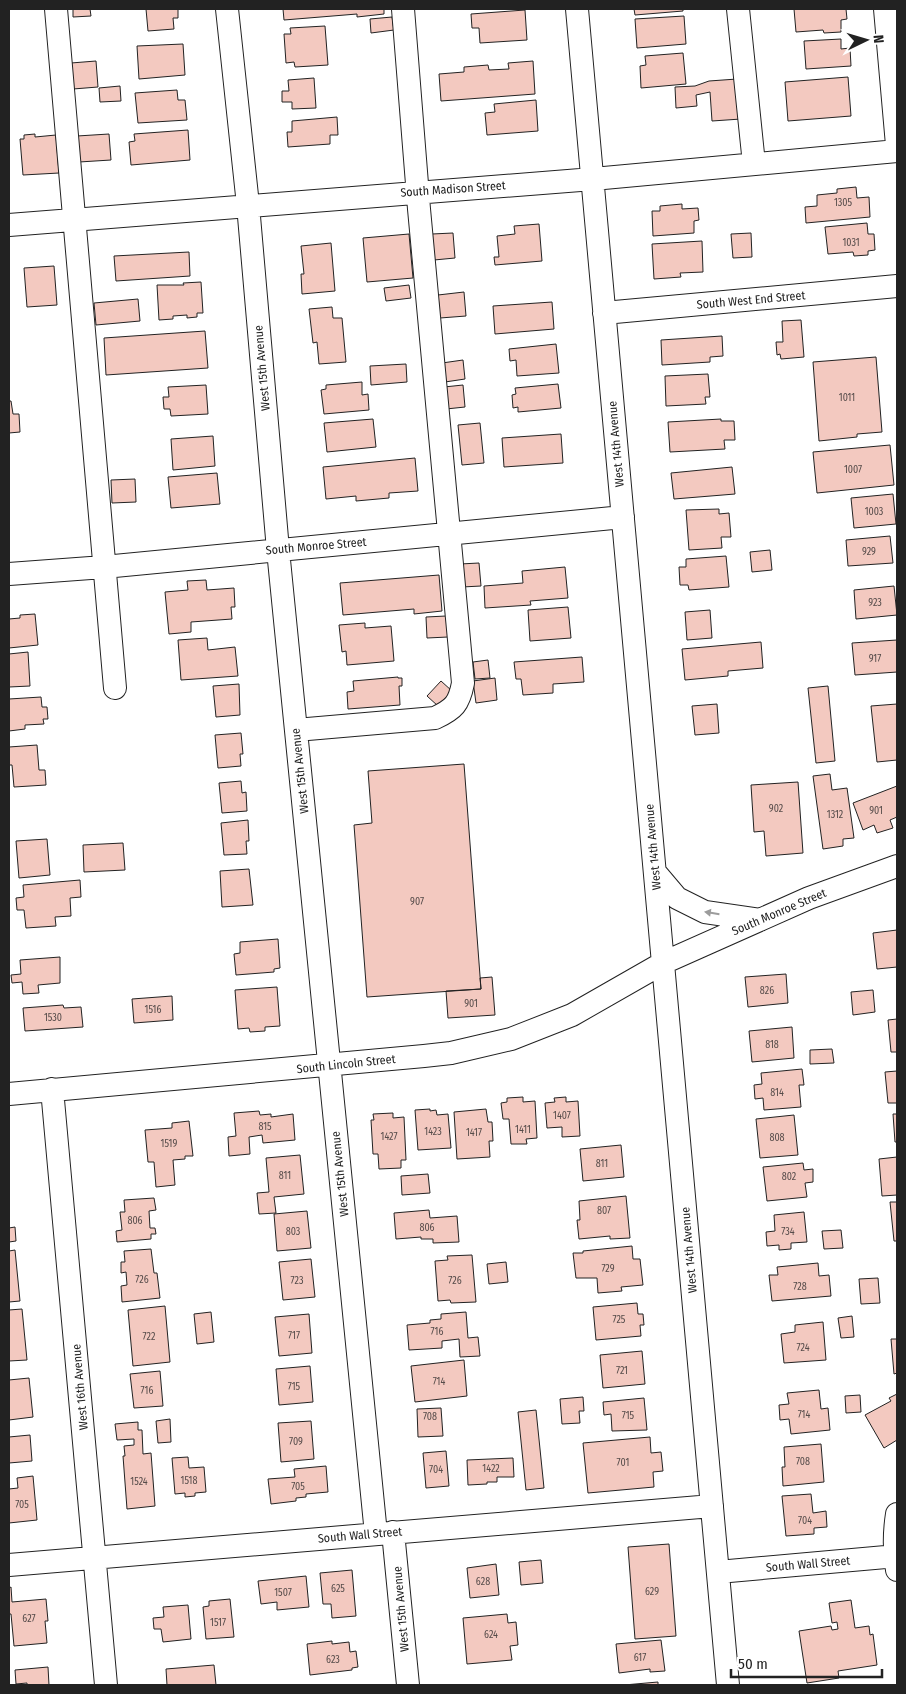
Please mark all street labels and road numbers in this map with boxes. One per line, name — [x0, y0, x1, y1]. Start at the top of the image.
street label: South Madison Street — [400, 178, 506, 200]
street label: South West End Street — [696, 288, 806, 312]
street label: West 15th Avenue — [251, 325, 273, 411]
street label: West 14th Avenue — [605, 400, 627, 488]
street label: South Monroe Street — [265, 535, 367, 557]
street label: West 15th Avenue — [289, 727, 311, 814]
street label: West 14th Avenue — [642, 803, 664, 891]
street label: South Monroe Street — [730, 886, 828, 938]
street label: South Lincoln Street — [296, 1052, 396, 1076]
street label: West 15th Avenue — [329, 1130, 351, 1217]
street label: West 14th Avenue — [678, 1206, 700, 1294]
street label: West 16th Avenue — [69, 1343, 91, 1431]
street label: South Wall Street — [317, 1524, 403, 1546]
street label: South Wall Street — [765, 1553, 851, 1575]
street label: West 15th Avenue — [390, 1566, 412, 1652]

